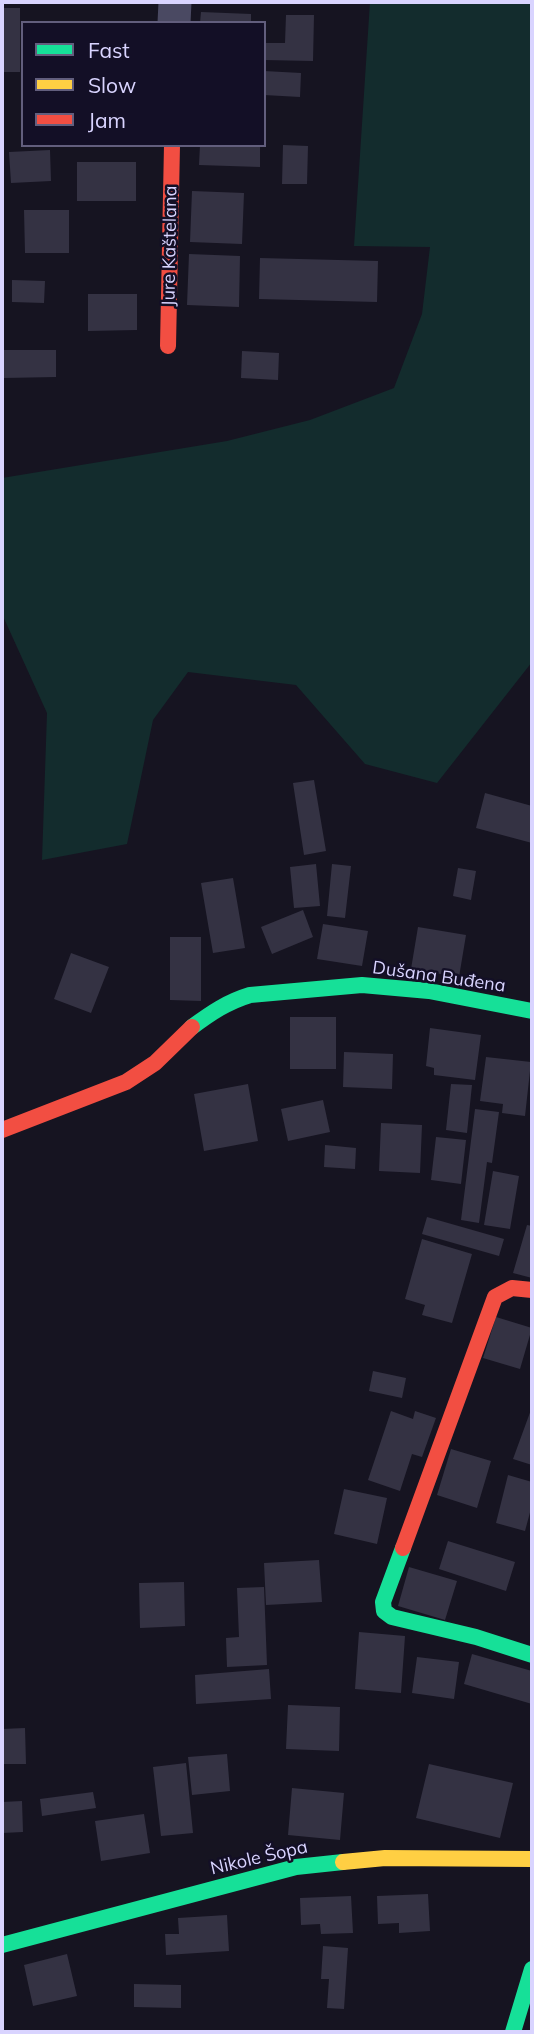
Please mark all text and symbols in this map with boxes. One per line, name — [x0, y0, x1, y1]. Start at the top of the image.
legend — [21, 21, 266, 147]
text: Fast — [88, 37, 130, 63]
text: Slow — [88, 72, 136, 98]
text: Jam — [88, 107, 126, 133]
street label: Jure Kaštelana — [158, 185, 182, 307]
street label: Dušana Buđena — [371, 957, 507, 997]
street label: Nikole Šopa — [208, 1836, 310, 1880]

